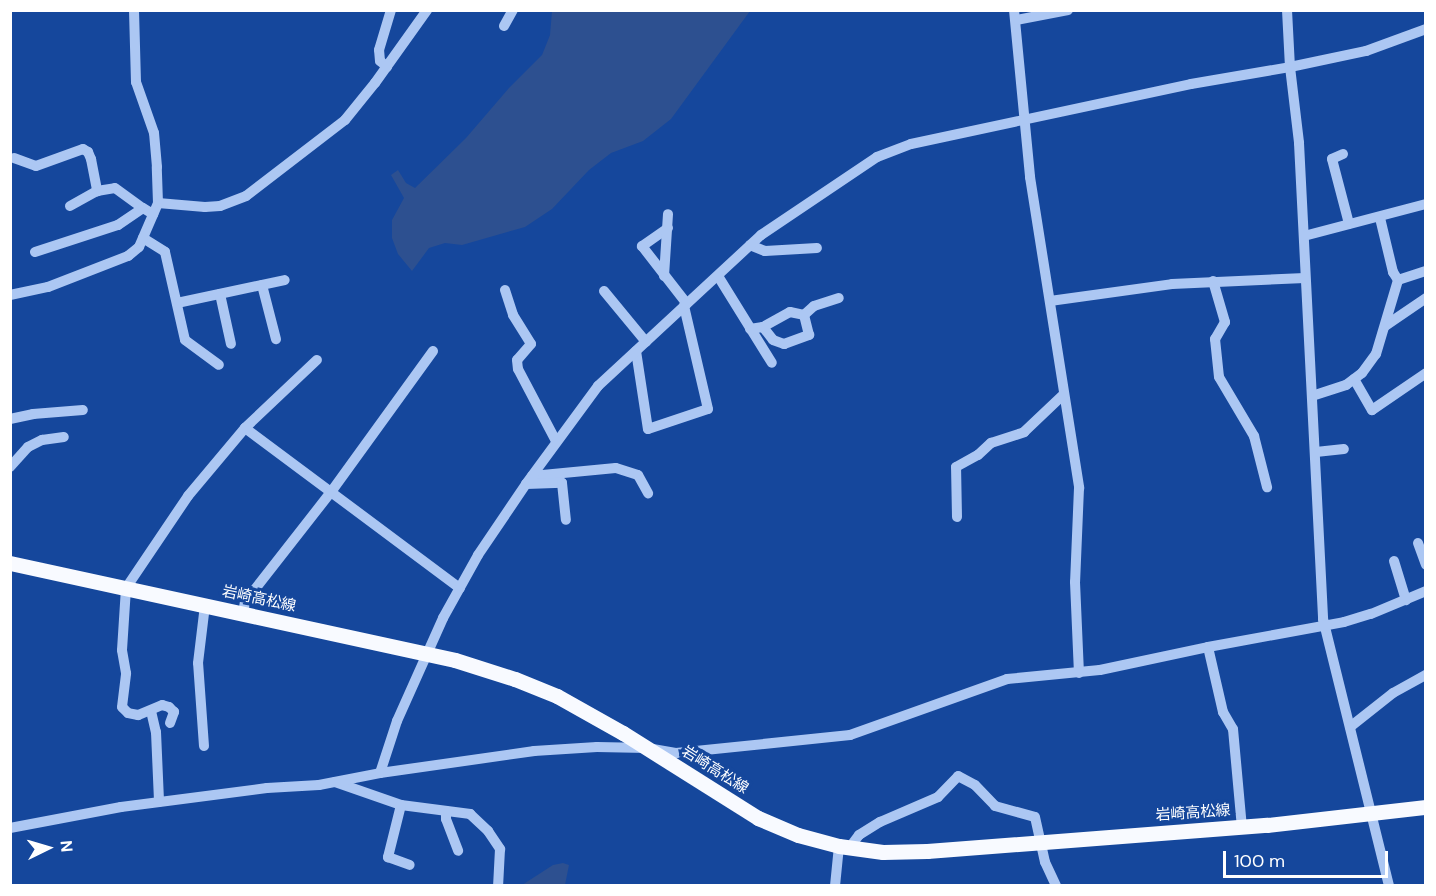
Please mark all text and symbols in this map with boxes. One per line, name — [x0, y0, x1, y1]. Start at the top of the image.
street label: 岩崎高松線 — [220, 582, 298, 616]
street label: 岩崎高松線 — [678, 742, 752, 798]
street label: 岩崎高松線 — [1155, 801, 1231, 825]
north arrow — [18, 818, 78, 878]
scale bar — [1226, 839, 1391, 877]
text: N — [55, 840, 77, 853]
text: 100 m — [1234, 849, 1285, 873]

